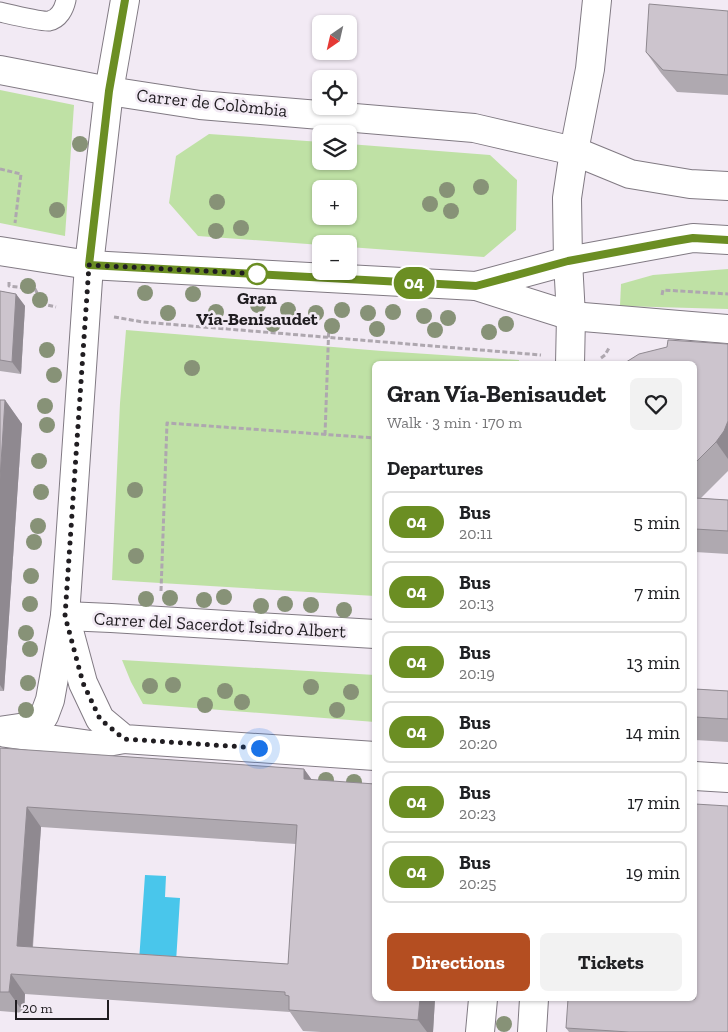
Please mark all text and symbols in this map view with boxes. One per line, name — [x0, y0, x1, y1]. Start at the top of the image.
north arrow — [312, 15, 358, 60]
map controls — [312, 15, 357, 280]
button: locate — [312, 70, 357, 115]
street label: Carrer de Colòmbia — [136, 84, 289, 122]
button: layers — [312, 125, 357, 170]
button: + — [312, 180, 357, 225]
button: − — [312, 235, 357, 280]
marker: Gran Vía-Benisaudet — [246, 263, 268, 285]
line badge: 04 — [392, 267, 436, 299]
text: 04 — [404, 272, 424, 294]
place label: Gran Vía-Benisaudet — [196, 287, 319, 330]
button: heart — [630, 378, 682, 430]
text: Gran Vía-Benisaudet — [387, 379, 606, 408]
text: Walk · 3 min · 170 m — [387, 413, 522, 432]
text: Departures — [387, 457, 483, 480]
text: Bus — [459, 501, 491, 524]
text: 04 — [406, 511, 427, 533]
text: 5 min — [633, 511, 680, 534]
text: 20:11 — [459, 524, 492, 543]
text: Bus — [459, 571, 491, 594]
text: 04 — [406, 581, 427, 603]
text: 7 min — [634, 581, 680, 604]
text: 20:13 — [459, 594, 494, 613]
street label: Carrer del Sacerdot Isidro Albert — [93, 607, 347, 643]
text: Bus — [459, 641, 491, 664]
text: 04 — [406, 651, 427, 673]
text: 13 min — [626, 651, 680, 674]
text: 20:19 — [459, 664, 495, 683]
text: Bus — [459, 711, 491, 734]
text: 04 — [406, 721, 427, 743]
text: 14 min — [626, 721, 680, 744]
text: 20:20 — [459, 734, 498, 753]
your location — [247, 736, 272, 761]
text: Bus — [459, 781, 491, 804]
text: 04 — [406, 791, 427, 813]
text: 17 min — [627, 791, 680, 814]
text: 20:23 — [459, 804, 496, 823]
text: Bus — [459, 851, 491, 874]
text: 04 — [406, 861, 427, 883]
text: 19 min — [626, 861, 680, 884]
text: 20:25 — [459, 874, 496, 893]
button: Directions — [387, 933, 530, 991]
button: Tickets — [540, 933, 682, 991]
scale bar — [15, 997, 109, 1020]
text: 20 m — [22, 1000, 53, 1017]

